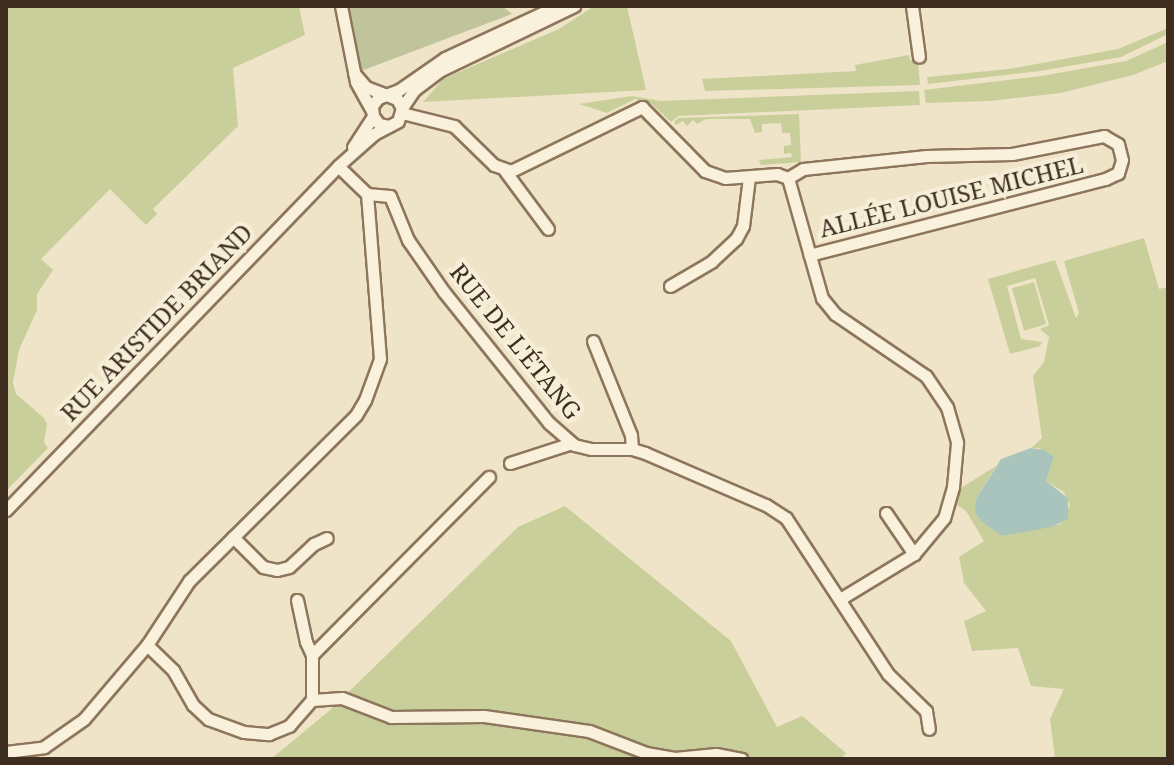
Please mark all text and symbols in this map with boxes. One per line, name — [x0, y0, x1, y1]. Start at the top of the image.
street label: ALLÉE LOUISE MICHEL — [816, 149, 1086, 243]
street label: RUE ARISTIDE BRIAND — [54, 217, 258, 427]
street label: RUE DE L'ÉTANG — [444, 257, 588, 425]

